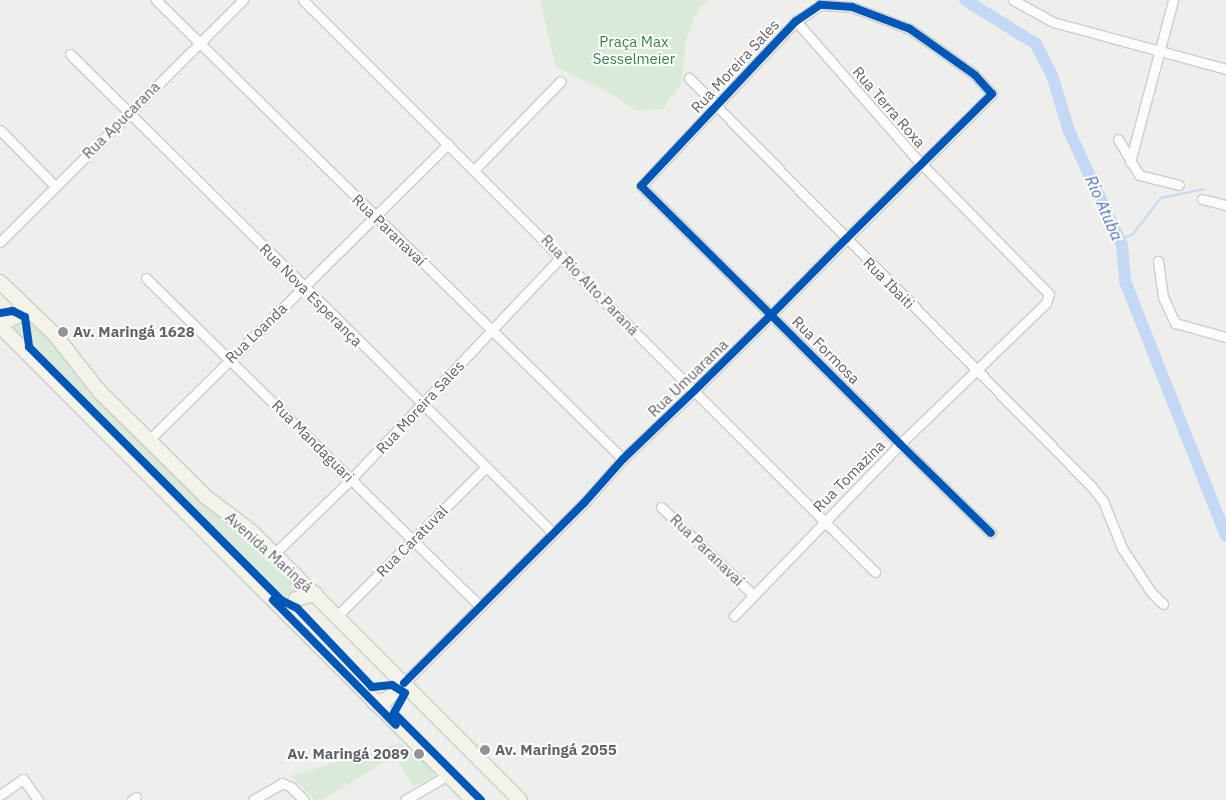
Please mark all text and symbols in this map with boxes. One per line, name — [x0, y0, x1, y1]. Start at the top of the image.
street label: Rua Moreira Sales — [687, 16, 783, 116]
park label: Praça Max Sesselmeier — [593, 32, 675, 67]
street label: Rua Terra Roxa — [849, 63, 929, 151]
street label: Rua Apucarana — [79, 78, 163, 162]
water label: Rio Atuba — [1081, 172, 1127, 244]
street label: Rua Paranavaí — [348, 190, 430, 270]
street label: Rua Rio Alto Paraná — [537, 231, 643, 339]
street label: Rua Nova Esperança — [256, 240, 366, 350]
street label: Rua Ibaiti — [860, 254, 918, 312]
street label: Rua Loanda — [221, 299, 291, 367]
street label: Rua Formosa — [788, 312, 864, 388]
place label: Av. Maringá 1628 — [73, 323, 195, 341]
marker: Av. Maringá 1628 — [57, 326, 69, 338]
street label: Rua Umuarama — [644, 335, 732, 421]
street label: Rua Moreira Sales — [372, 357, 468, 457]
street label: Rua Mandaguari — [268, 396, 358, 486]
street label: Rua Tomazina — [809, 436, 889, 516]
street label: Rua Caratuval — [373, 502, 451, 580]
street label: Avenida Maringá — [222, 508, 316, 596]
street label: Rua Paranavaí — [666, 510, 748, 590]
place label: Av. Maringá 2055 — [495, 741, 617, 759]
marker: Av. Maringá 2055 — [479, 744, 491, 756]
place label: Av. Maringá 2089 — [287, 745, 409, 763]
marker: Av. Maringá 2089 — [413, 748, 425, 760]

